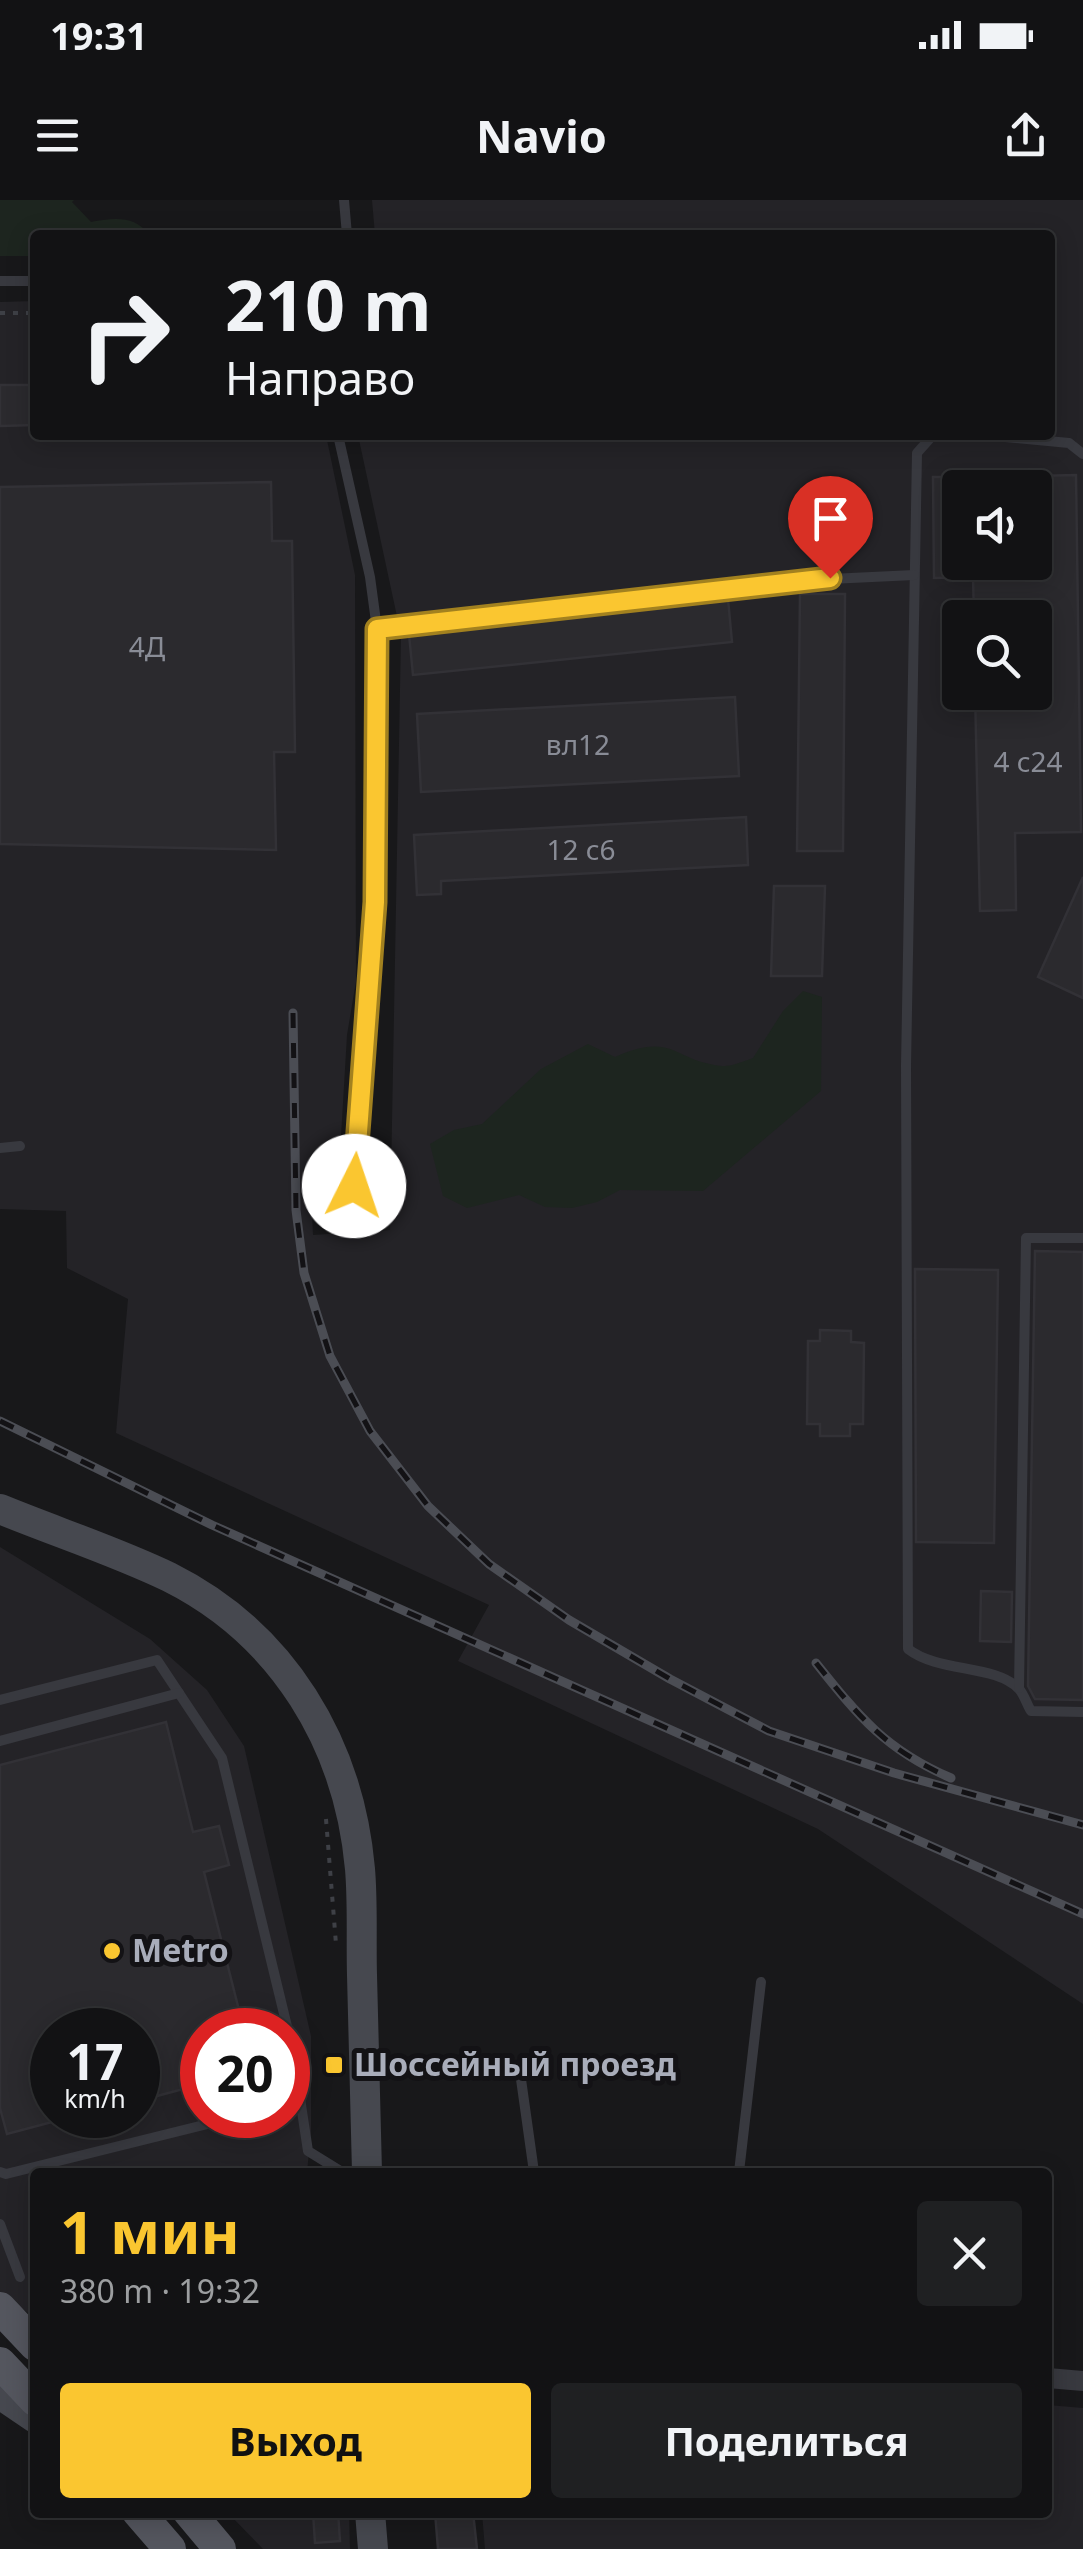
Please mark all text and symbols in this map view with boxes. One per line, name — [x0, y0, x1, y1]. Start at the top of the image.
text: 19:31 — [50, 9, 148, 61]
text: Navio — [476, 105, 607, 166]
icon: menu — [30, 108, 85, 163]
icon: share — [998, 108, 1053, 163]
text: 210 m — [225, 256, 432, 352]
icon: right — [60, 270, 190, 400]
text: Направо — [225, 347, 415, 408]
map controls — [942, 470, 1052, 710]
button: sound — [942, 470, 1052, 580]
pin — [788, 476, 873, 579]
icon: arrive — [803, 491, 858, 546]
button: search — [942, 600, 1052, 710]
house number: 4Д — [129, 627, 166, 665]
house number: вл12 — [546, 725, 610, 763]
house number: 4 с24 — [993, 742, 1063, 780]
house number: 12 с6 — [546, 830, 616, 868]
position arrow — [302, 1134, 406, 1238]
place label: Metro — [132, 1928, 229, 1971]
marker: Metro — [101, 1940, 123, 1962]
speed limit sign: 20 — [180, 2008, 310, 2138]
text: 17 — [66, 2027, 124, 2095]
place label: Шоссейный проезд — [354, 2042, 677, 2085]
marker: Шоссейный проезд — [323, 2054, 345, 2076]
text: km/h — [64, 2081, 126, 2115]
text: 1 мин — [60, 2190, 240, 2272]
button: close — [917, 2201, 1022, 2306]
text: 380 m · 19:32 — [60, 2269, 260, 2312]
button: Выход — [60, 2383, 531, 2498]
button: Поделиться — [551, 2383, 1022, 2498]

